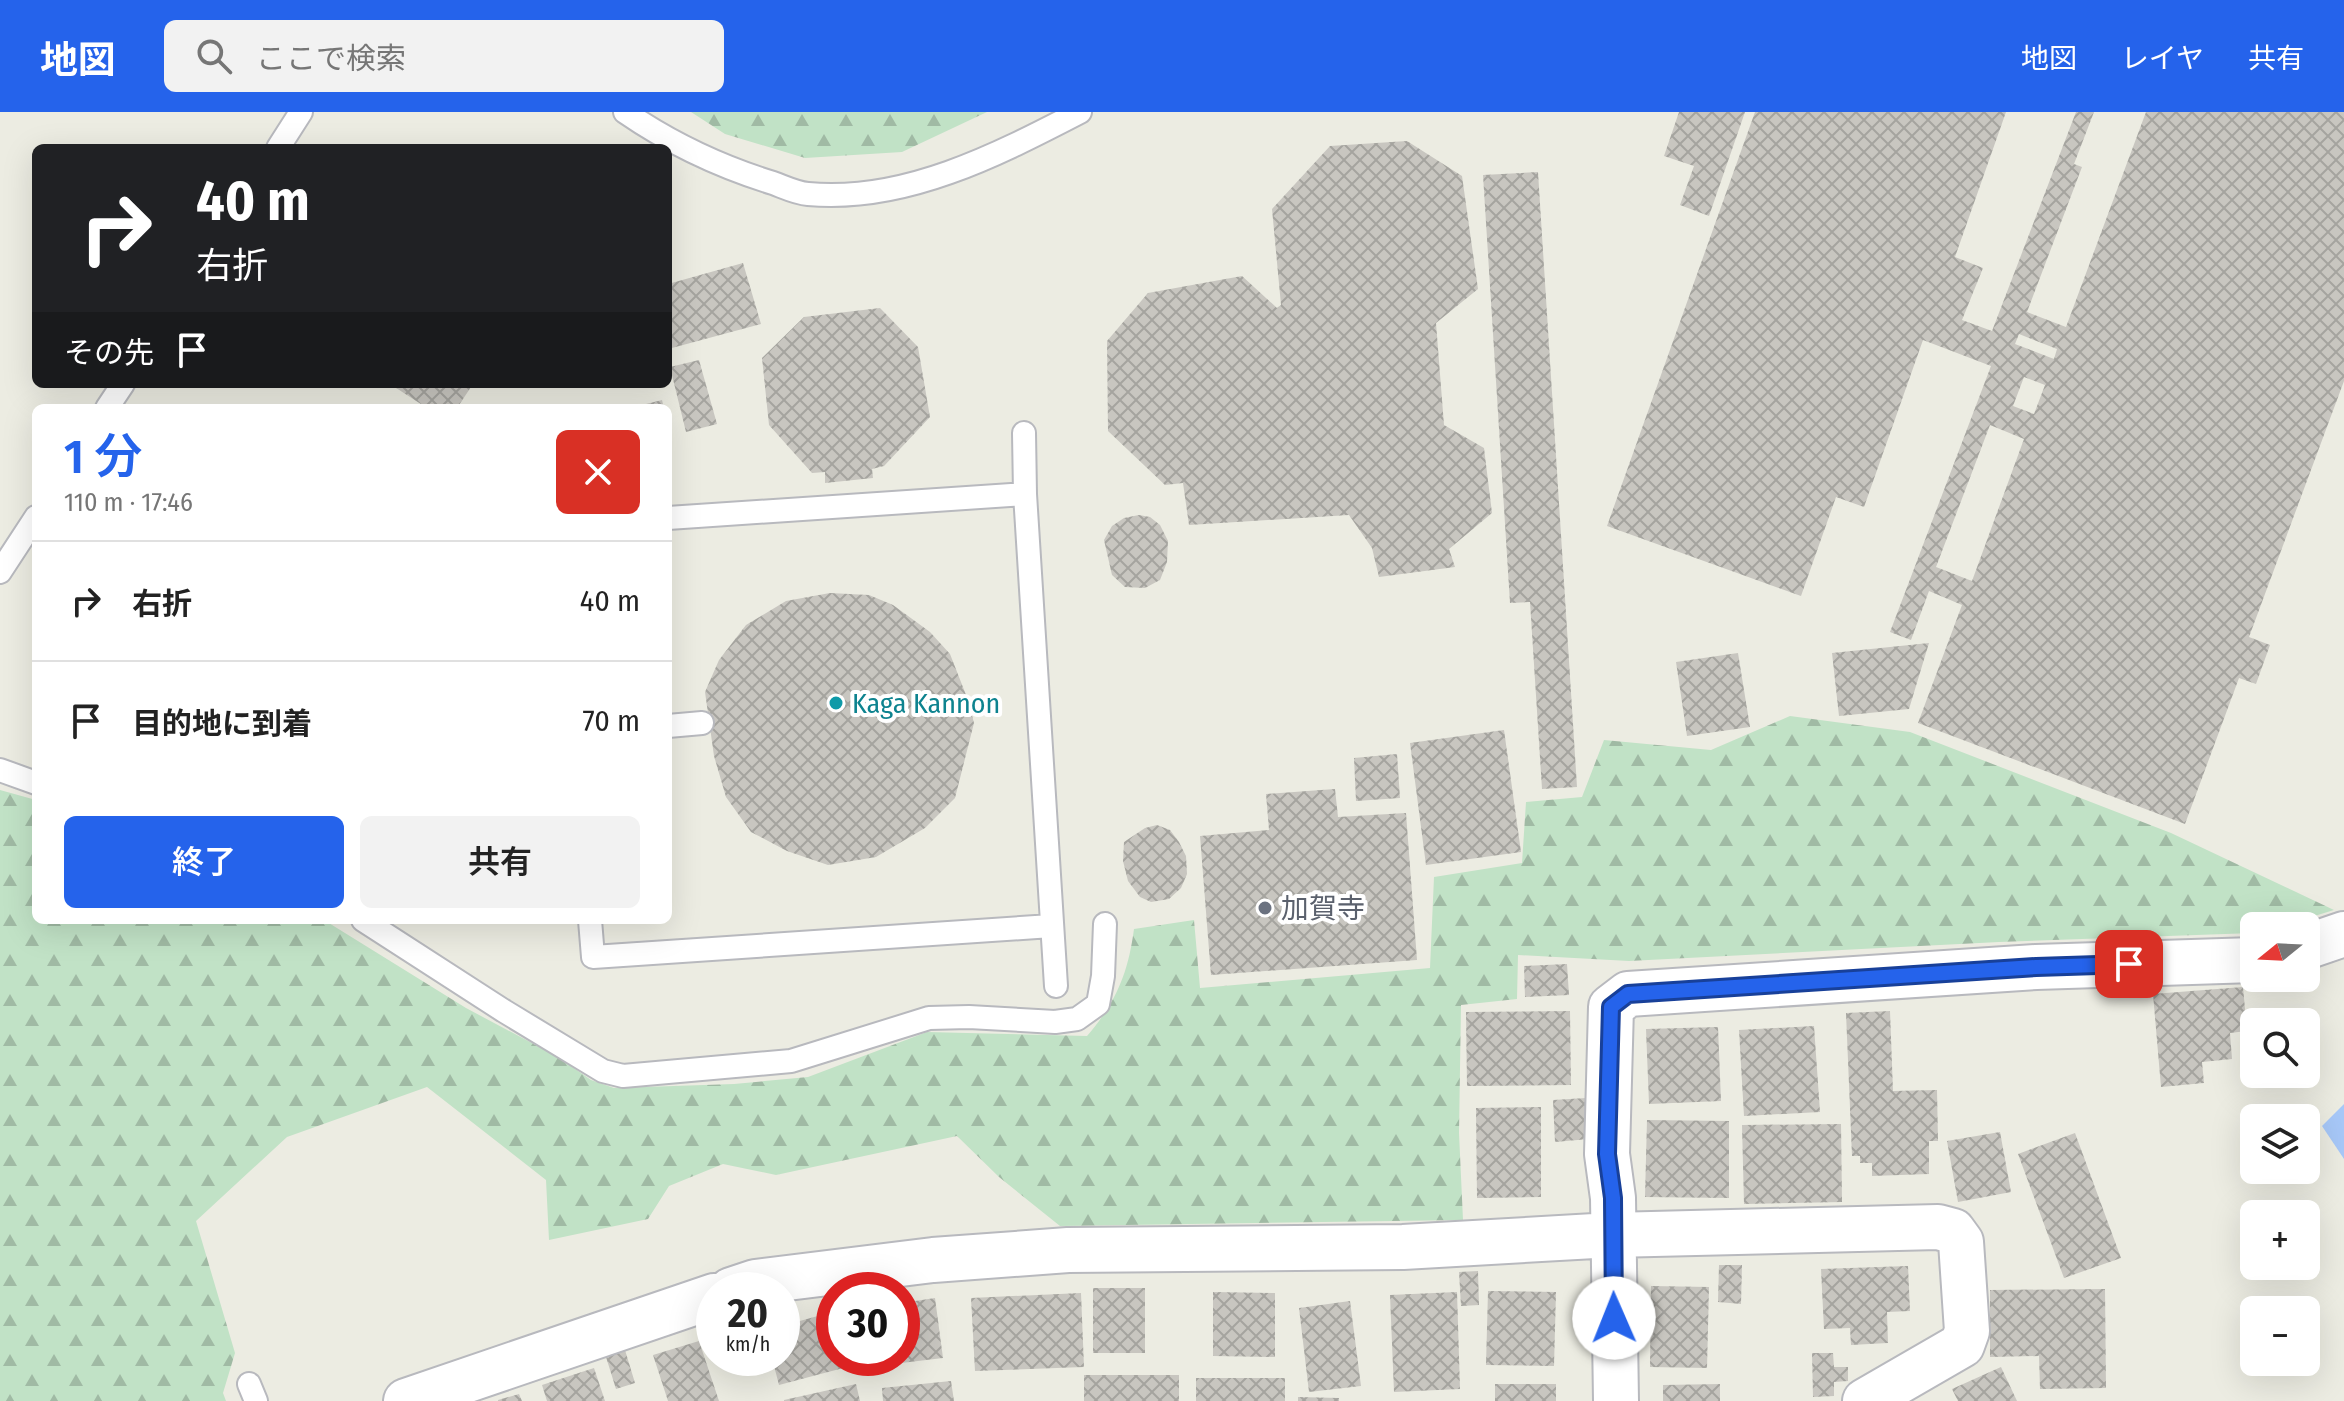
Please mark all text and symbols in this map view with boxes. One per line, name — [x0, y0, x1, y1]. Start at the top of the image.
search box — [164, 20, 724, 92]
icon: search — [192, 34, 236, 78]
text: 地図 — [40, 37, 116, 83]
text: ここで検索 — [256, 41, 406, 77]
text: 地図 — [2021, 42, 2077, 75]
text: レイヤ — [2121, 42, 2204, 75]
text: 共有 — [2248, 42, 2304, 75]
text: 40 m — [196, 168, 310, 235]
icon: right — [64, 176, 168, 280]
text: 右折 — [196, 244, 268, 288]
icon: arrive — [170, 328, 214, 372]
text: その先 — [64, 335, 154, 371]
text: 1 分 — [64, 428, 142, 486]
button: close — [556, 430, 640, 514]
text: 110 m · 17:46 — [64, 487, 193, 518]
icon: right — [64, 579, 108, 623]
text: 40 m — [580, 583, 640, 619]
text: 右折 — [132, 586, 192, 622]
place label: Kaga Kannon — [852, 687, 1000, 720]
marker: Kaga Kannon — [827, 694, 845, 712]
icon: arrive — [64, 699, 108, 743]
text: 70 m — [582, 703, 640, 739]
text: 目的地に到着 — [132, 706, 312, 742]
button: 終了 — [64, 816, 344, 908]
button: 共有 — [360, 816, 640, 908]
place label: 加賀寺 — [1281, 892, 1365, 925]
marker: 加賀寺 — [1256, 899, 1274, 917]
north arrow — [2240, 912, 2320, 992]
map controls — [2240, 912, 2320, 1376]
pin — [2095, 930, 2163, 998]
icon: arrive — [2107, 942, 2151, 986]
button: search — [2240, 1008, 2320, 1088]
button: layers — [2240, 1104, 2320, 1184]
button: + — [2240, 1200, 2320, 1280]
speed limit sign: 30 — [816, 1272, 920, 1376]
position arrow — [1572, 1276, 1656, 1360]
text: 20 — [728, 1290, 768, 1338]
button: − — [2240, 1296, 2320, 1376]
text: km/h — [726, 1332, 770, 1356]

